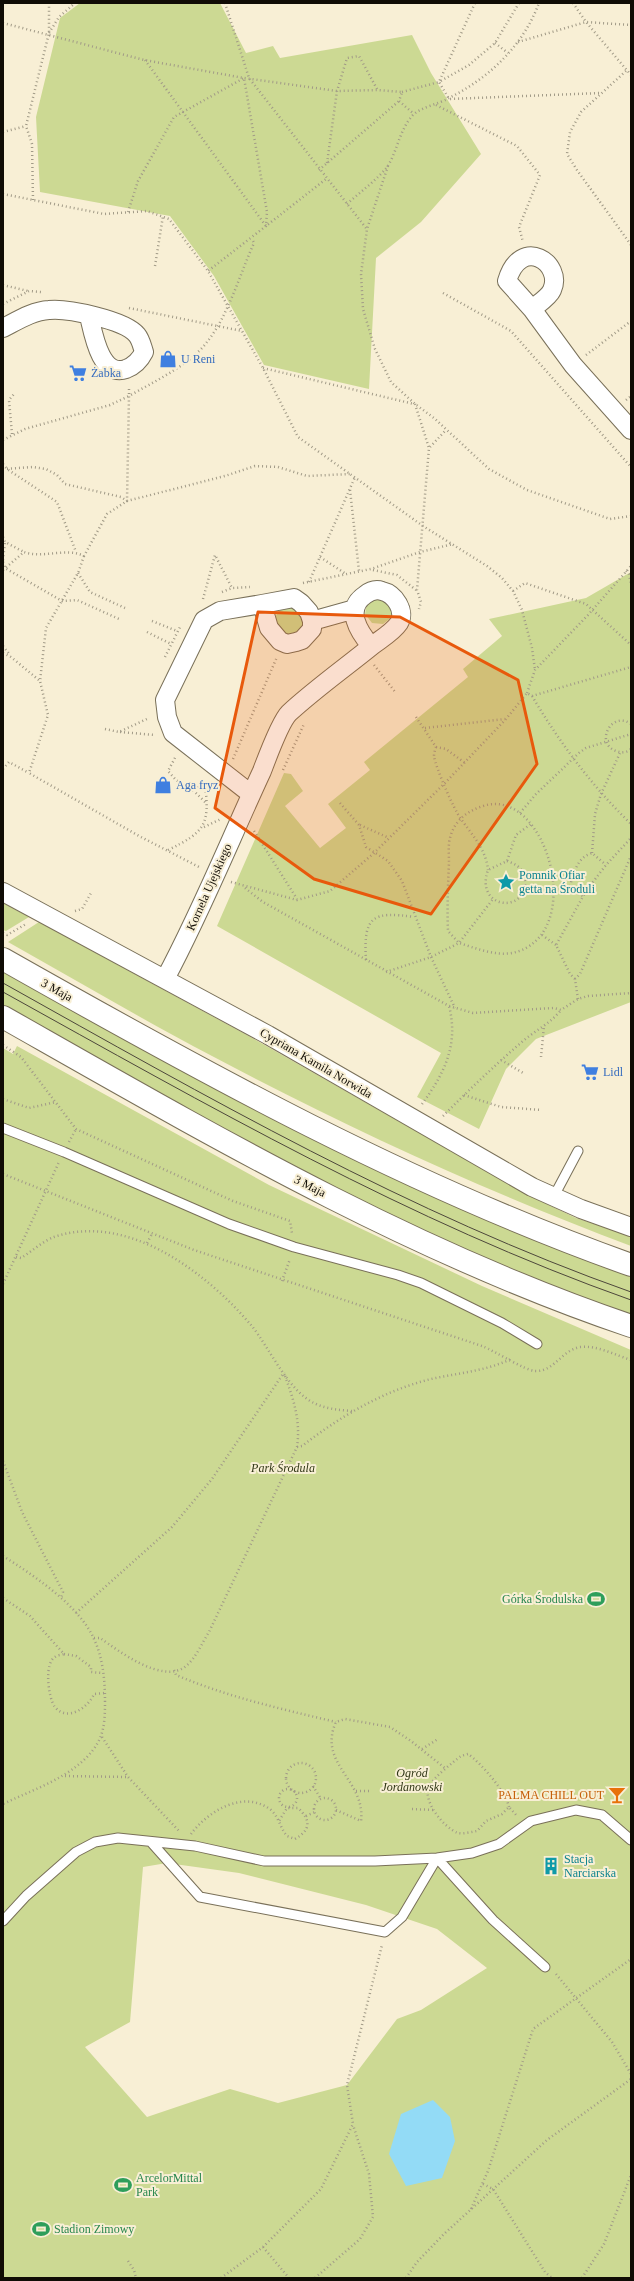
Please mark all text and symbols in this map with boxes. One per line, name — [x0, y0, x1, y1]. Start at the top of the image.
shop icon: U Reni — [158, 349, 178, 369]
place label: U Reni — [181, 352, 216, 366]
supermarket icon: Żabka — [68, 363, 88, 383]
place label: Żabka — [91, 366, 122, 380]
shop icon: Aga fryz — [153, 775, 173, 795]
place label: Aga fryz — [176, 778, 218, 792]
street label: Kornela Ujejskiego — [184, 841, 234, 933]
place label: Pomnik Ofiar getta na Środuli — [519, 868, 596, 896]
place icon: Pomnik Ofiar getta na Środuli — [496, 872, 516, 892]
street label: 3 Maja — [39, 976, 76, 1005]
street label: Cypriana Kamila Norwida — [257, 1025, 375, 1101]
supermarket icon: Lidl — [580, 1062, 600, 1082]
place label: Lidl — [603, 1065, 624, 1079]
street label: 3 Maja — [292, 1172, 329, 1200]
park label: Park Środula — [250, 1461, 315, 1475]
sports icon: Górka Środulska — [586, 1589, 606, 1609]
place label: Górka Środulska — [502, 1592, 584, 1606]
park label: Ogród Jordanowski — [382, 1766, 442, 1794]
bar icon: PALMA CHILL OUT — [607, 1785, 627, 1805]
place label: PALMA CHILL OUT — [498, 1788, 605, 1802]
place label: Stacja Narciarska — [564, 1852, 617, 1880]
building icon: Stacja Narciarska — [541, 1856, 561, 1876]
place label: ArcelorMittal Park — [136, 2171, 203, 2199]
sports icon: ArcelorMittal Park — [113, 2175, 133, 2195]
sports icon: Stadion Zimowy — [31, 2219, 51, 2239]
place label: Stadion Zimowy — [54, 2222, 134, 2236]

